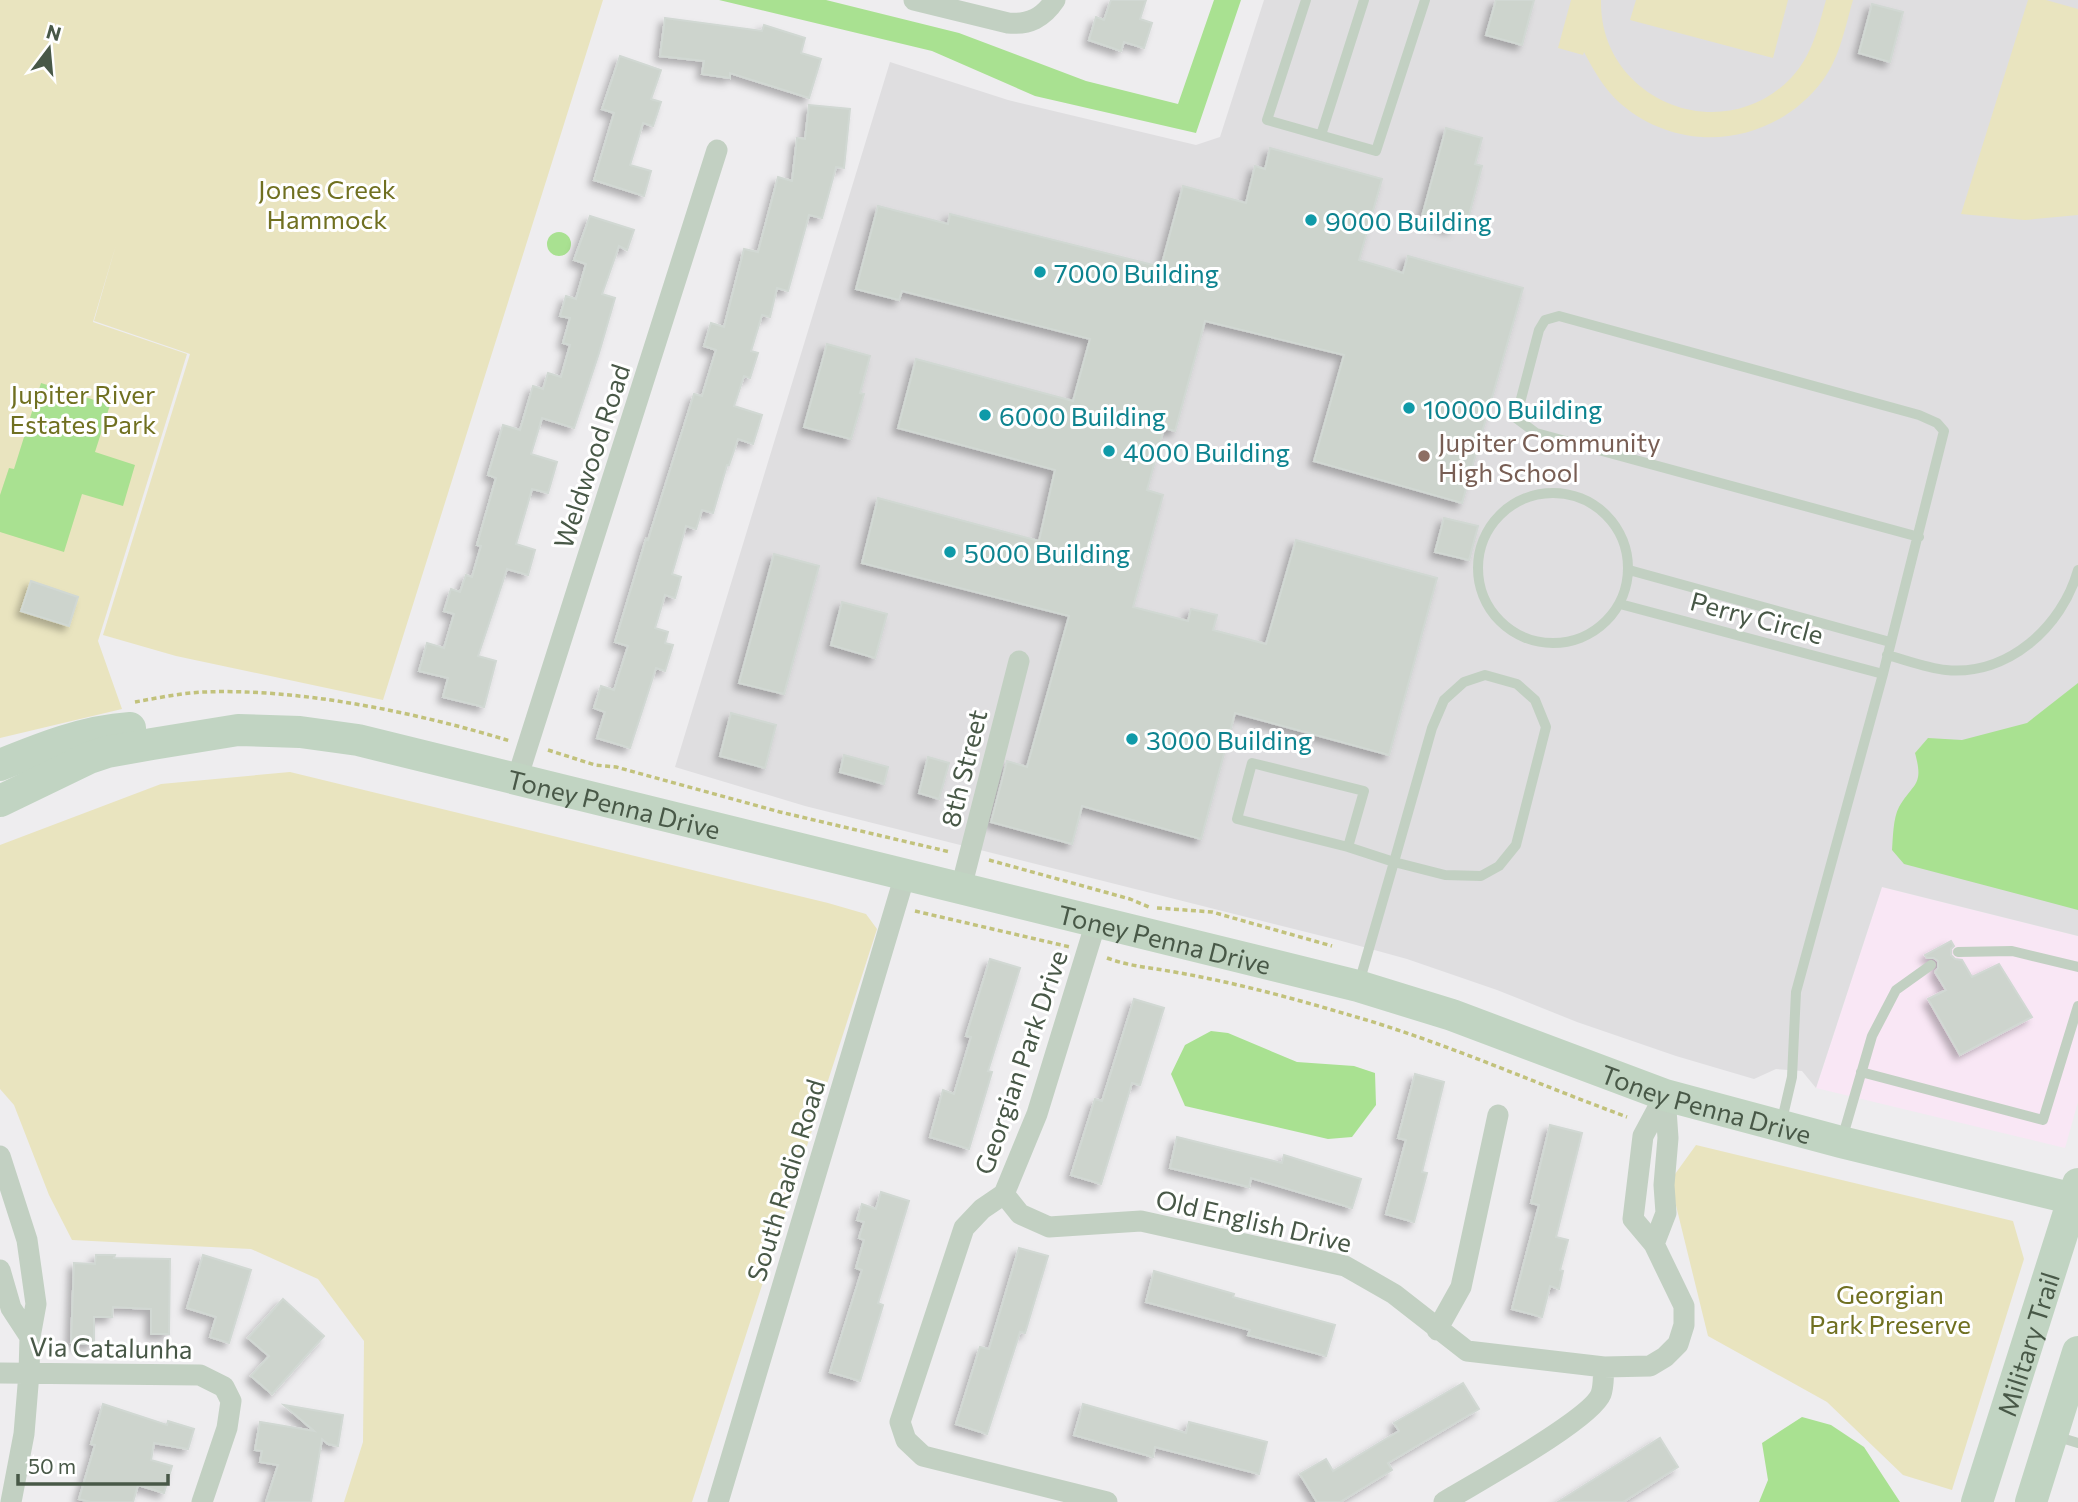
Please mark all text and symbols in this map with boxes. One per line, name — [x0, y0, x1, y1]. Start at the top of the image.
north arrow — [14, 14, 84, 84]
text: N — [44, 19, 64, 45]
park label: Jones Creek Hammock — [258, 173, 396, 234]
place label: 9000 Building — [1325, 205, 1492, 236]
marker: 9000 Building — [1303, 212, 1319, 228]
place label: 7000 Building — [1054, 257, 1219, 288]
marker: 7000 Building — [1032, 264, 1048, 280]
street label: Weldwood Road — [547, 360, 635, 552]
park label: Jupiter River Estates Park — [10, 378, 156, 439]
place label: 10000 Building — [1423, 393, 1602, 424]
place label: 6000 Building — [999, 400, 1166, 431]
marker: 10000 Building — [1401, 400, 1417, 416]
marker: 6000 Building — [977, 407, 993, 423]
place label: Jupiter Community High School — [1438, 426, 1661, 487]
place label: 4000 Building — [1123, 436, 1290, 467]
marker: 4000 Building — [1101, 443, 1117, 459]
marker: Jupiter Community High School — [1416, 448, 1432, 464]
place label: 5000 Building — [964, 537, 1130, 568]
marker: 5000 Building — [942, 544, 958, 560]
street label: Perry Circle — [1687, 584, 1827, 650]
street label: 8th Street — [933, 706, 993, 830]
place label: 3000 Building — [1146, 724, 1312, 755]
marker: 3000 Building — [1124, 731, 1140, 747]
street label: Toney Penna Drive — [505, 762, 724, 844]
street label: Toney Penna Drive — [1055, 897, 1274, 980]
street label: Georgian Park Drive — [967, 946, 1073, 1178]
street label: Toney Penna Drive — [1597, 1057, 1815, 1149]
street label: South Radio Road — [740, 1075, 830, 1285]
street label: Old English Drive — [1153, 1182, 1355, 1258]
street label: Military Trail — [1990, 1268, 2065, 1420]
park label: Georgian Park Preserve — [1809, 1278, 1971, 1339]
street label: Via Catalunha — [29, 1330, 193, 1364]
scale bar — [18, 1442, 168, 1486]
text: 50 m — [28, 1453, 76, 1478]

